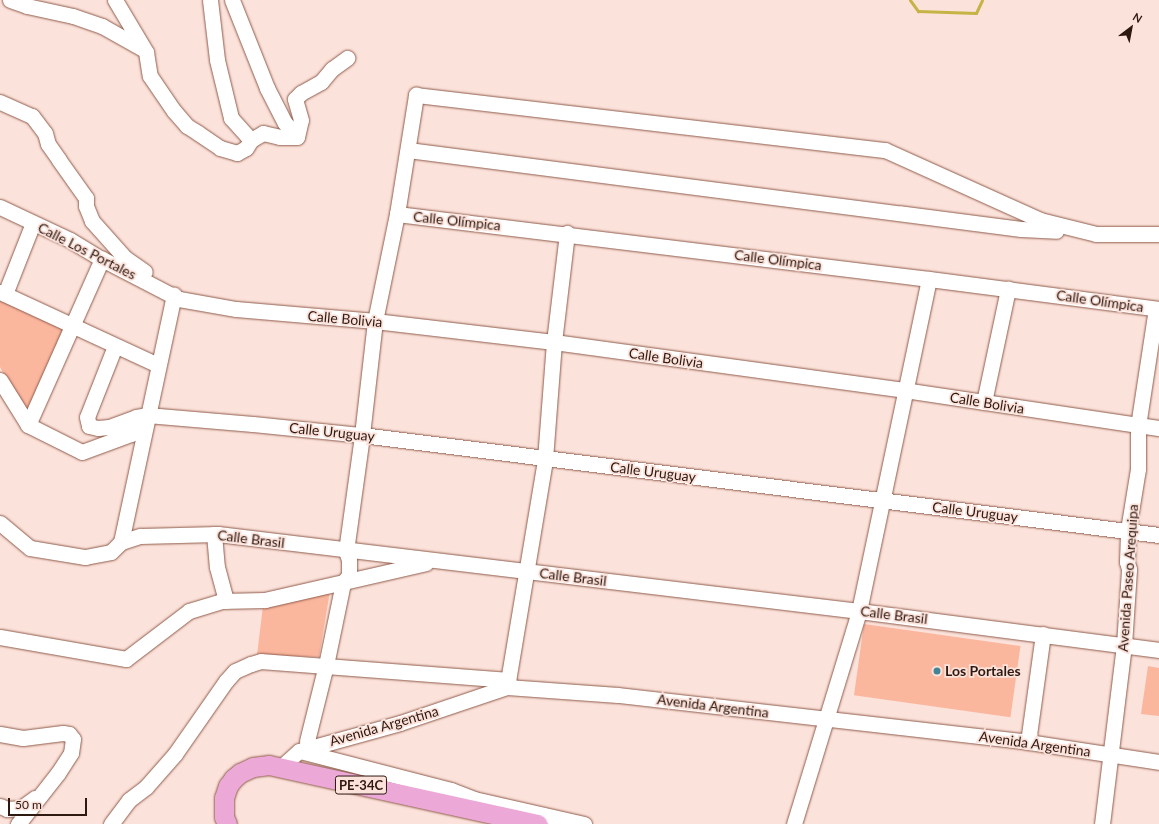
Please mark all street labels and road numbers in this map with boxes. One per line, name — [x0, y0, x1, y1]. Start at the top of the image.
street label: Calle Olímpica — [412, 208, 502, 234]
street label: Calle Los Portales — [35, 219, 139, 283]
street label: Calle Olímpica — [733, 246, 823, 274]
street label: Calle Olímpica — [1055, 287, 1145, 315]
street label: Calle Bolivia — [307, 307, 383, 331]
street label: Calle Bolivia — [628, 344, 704, 372]
street label: Calle Bolivia — [949, 389, 1025, 417]
street label: Calle Uruguay — [288, 419, 376, 445]
street label: Calle Uruguay — [609, 458, 697, 486]
street label: Calle Uruguay — [931, 498, 1019, 526]
street label: Avenida Paseo Arequipa — [1114, 503, 1142, 653]
street label: Calle Brasil — [216, 527, 286, 551]
street label: Calle Brasil — [538, 565, 608, 589]
street label: Calle Brasil — [859, 603, 929, 627]
street label: Avenida Argentina — [656, 691, 770, 721]
street label: Avenida Argentina — [327, 702, 441, 750]
street label: Avenida Argentina — [978, 728, 1092, 760]
road number: PE-34C — [334, 774, 388, 796]

